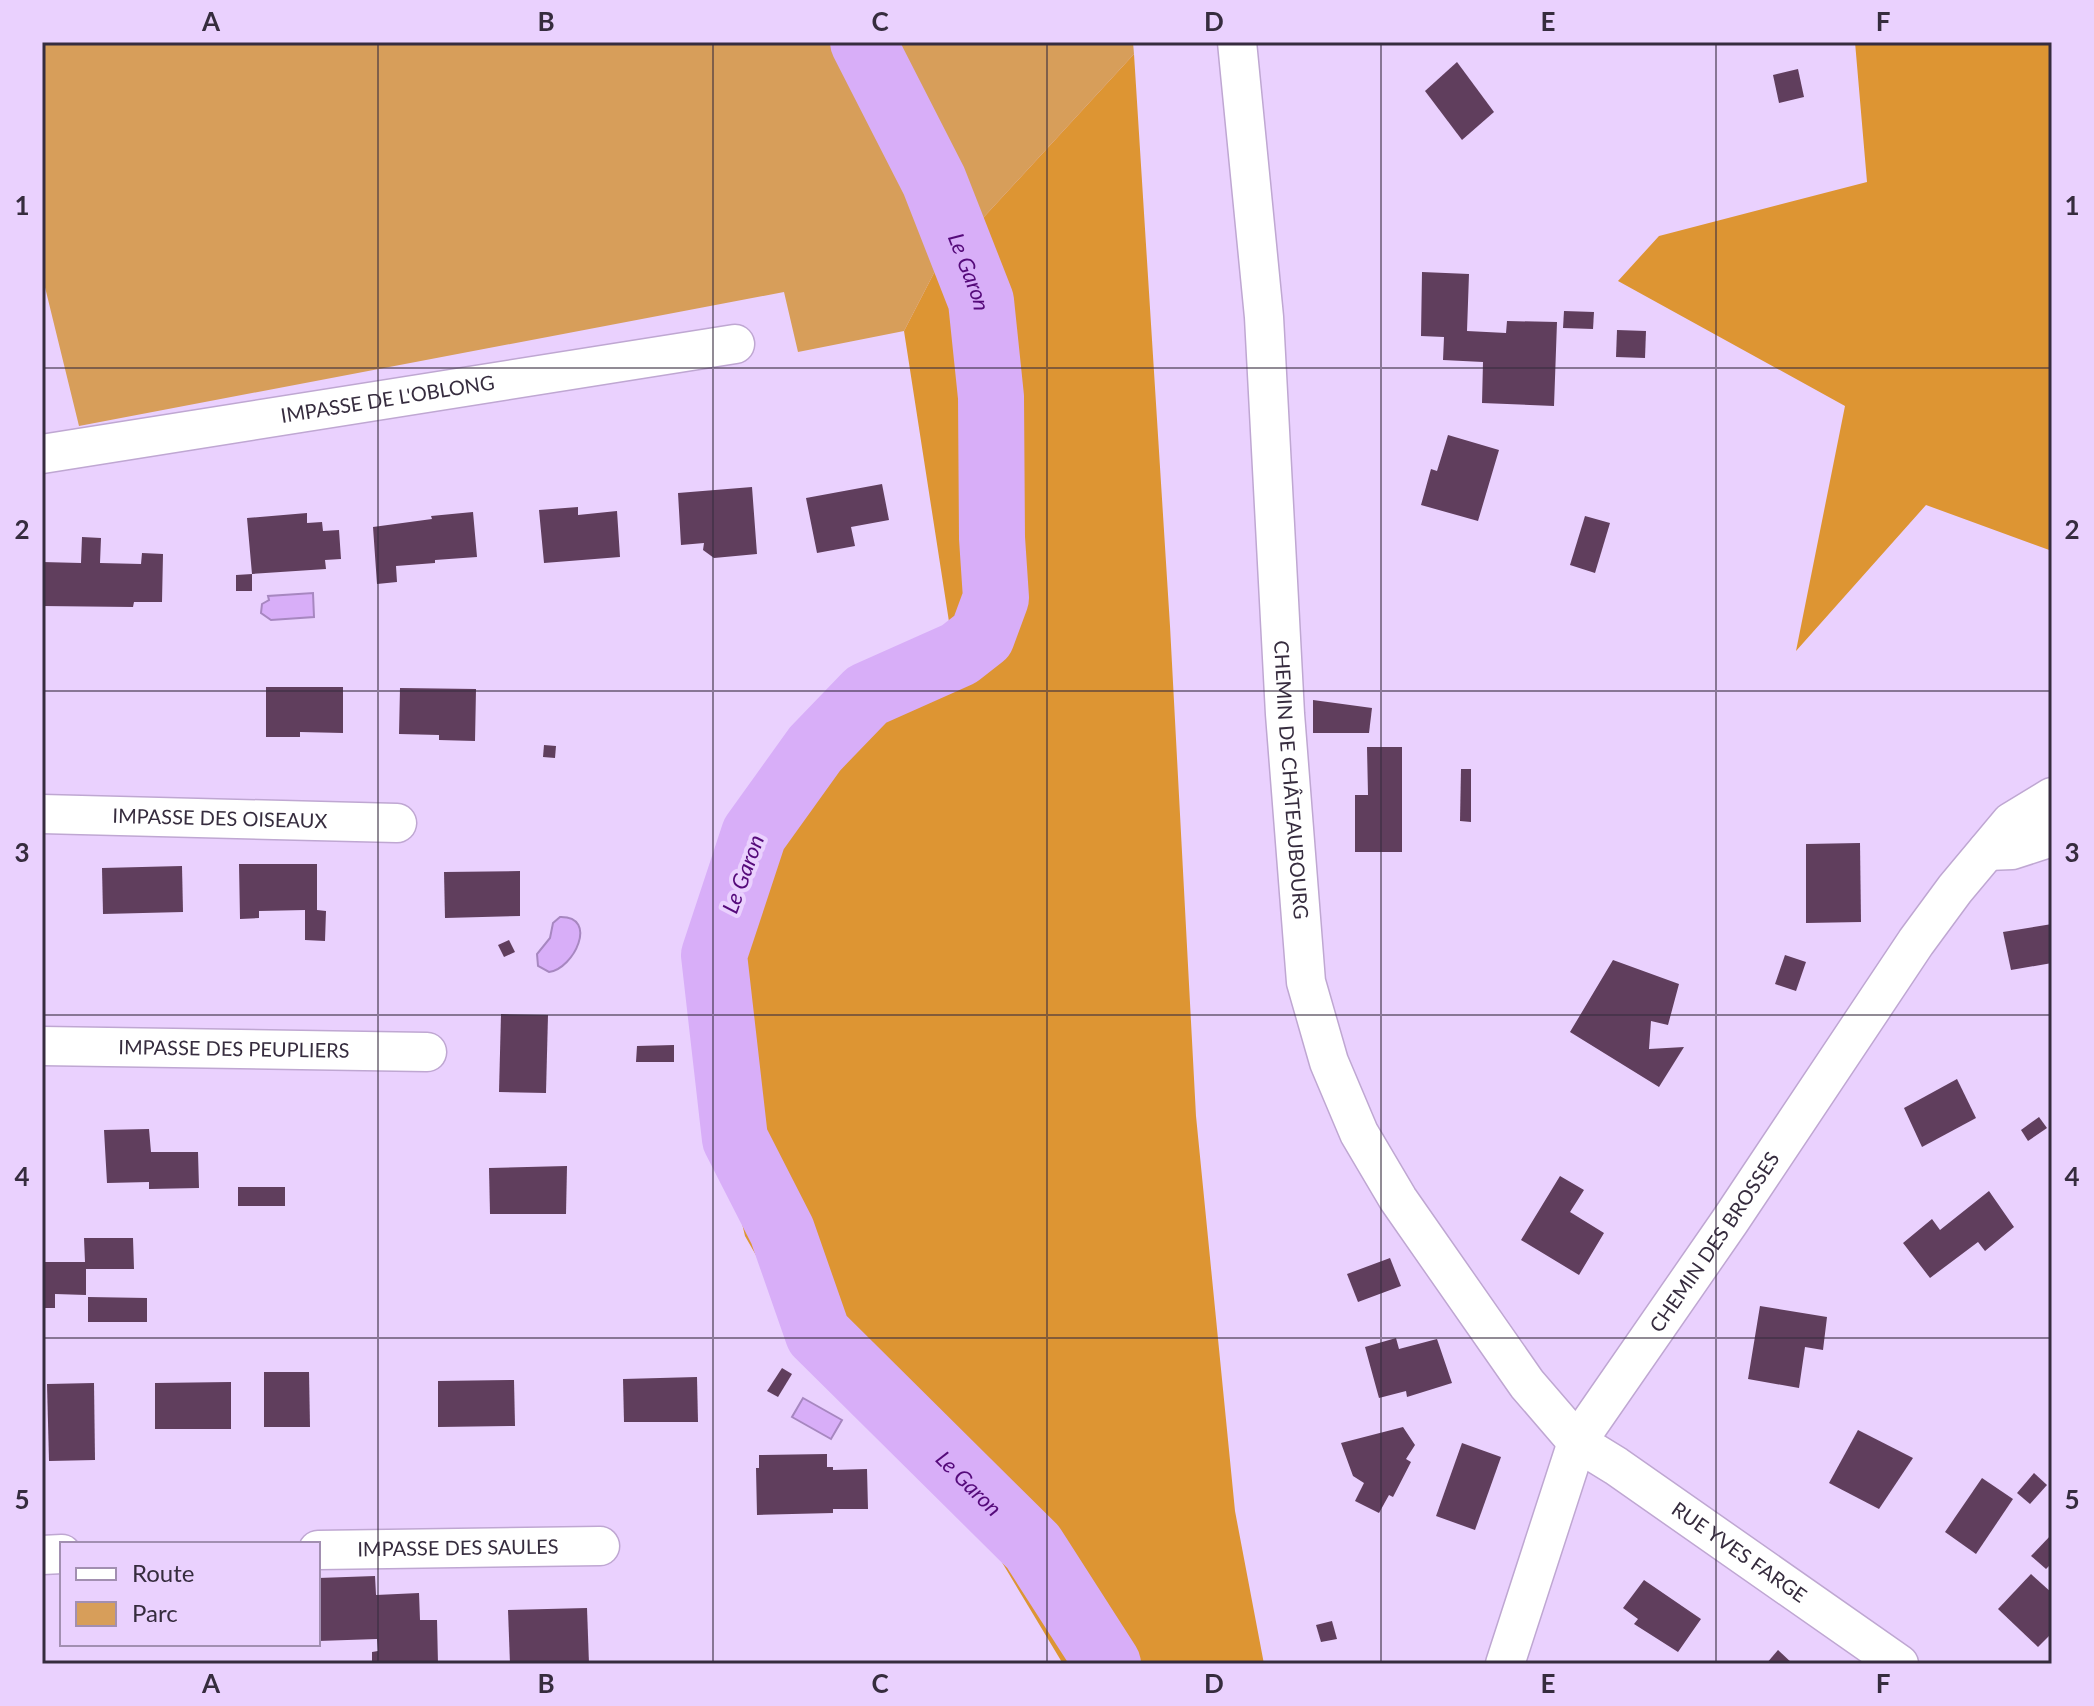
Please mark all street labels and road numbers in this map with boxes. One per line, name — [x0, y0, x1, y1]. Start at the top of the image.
street label: IMPASSE DE L'OBLONG — [279, 369, 496, 427]
street label: CHEMIN DE CHÂTEAUBOURG — [1270, 640, 1314, 920]
street label: IMPASSE DES OISEAUX — [112, 803, 328, 832]
street label: IMPASSE DES PEUPLIERS — [118, 1034, 350, 1062]
street label: CHEMIN DES BROSSES — [1644, 1147, 1784, 1336]
street label: RUE YVES FARGE — [1668, 1496, 1812, 1607]
street label: IMPASSE DES SAULES — [357, 1534, 559, 1560]

